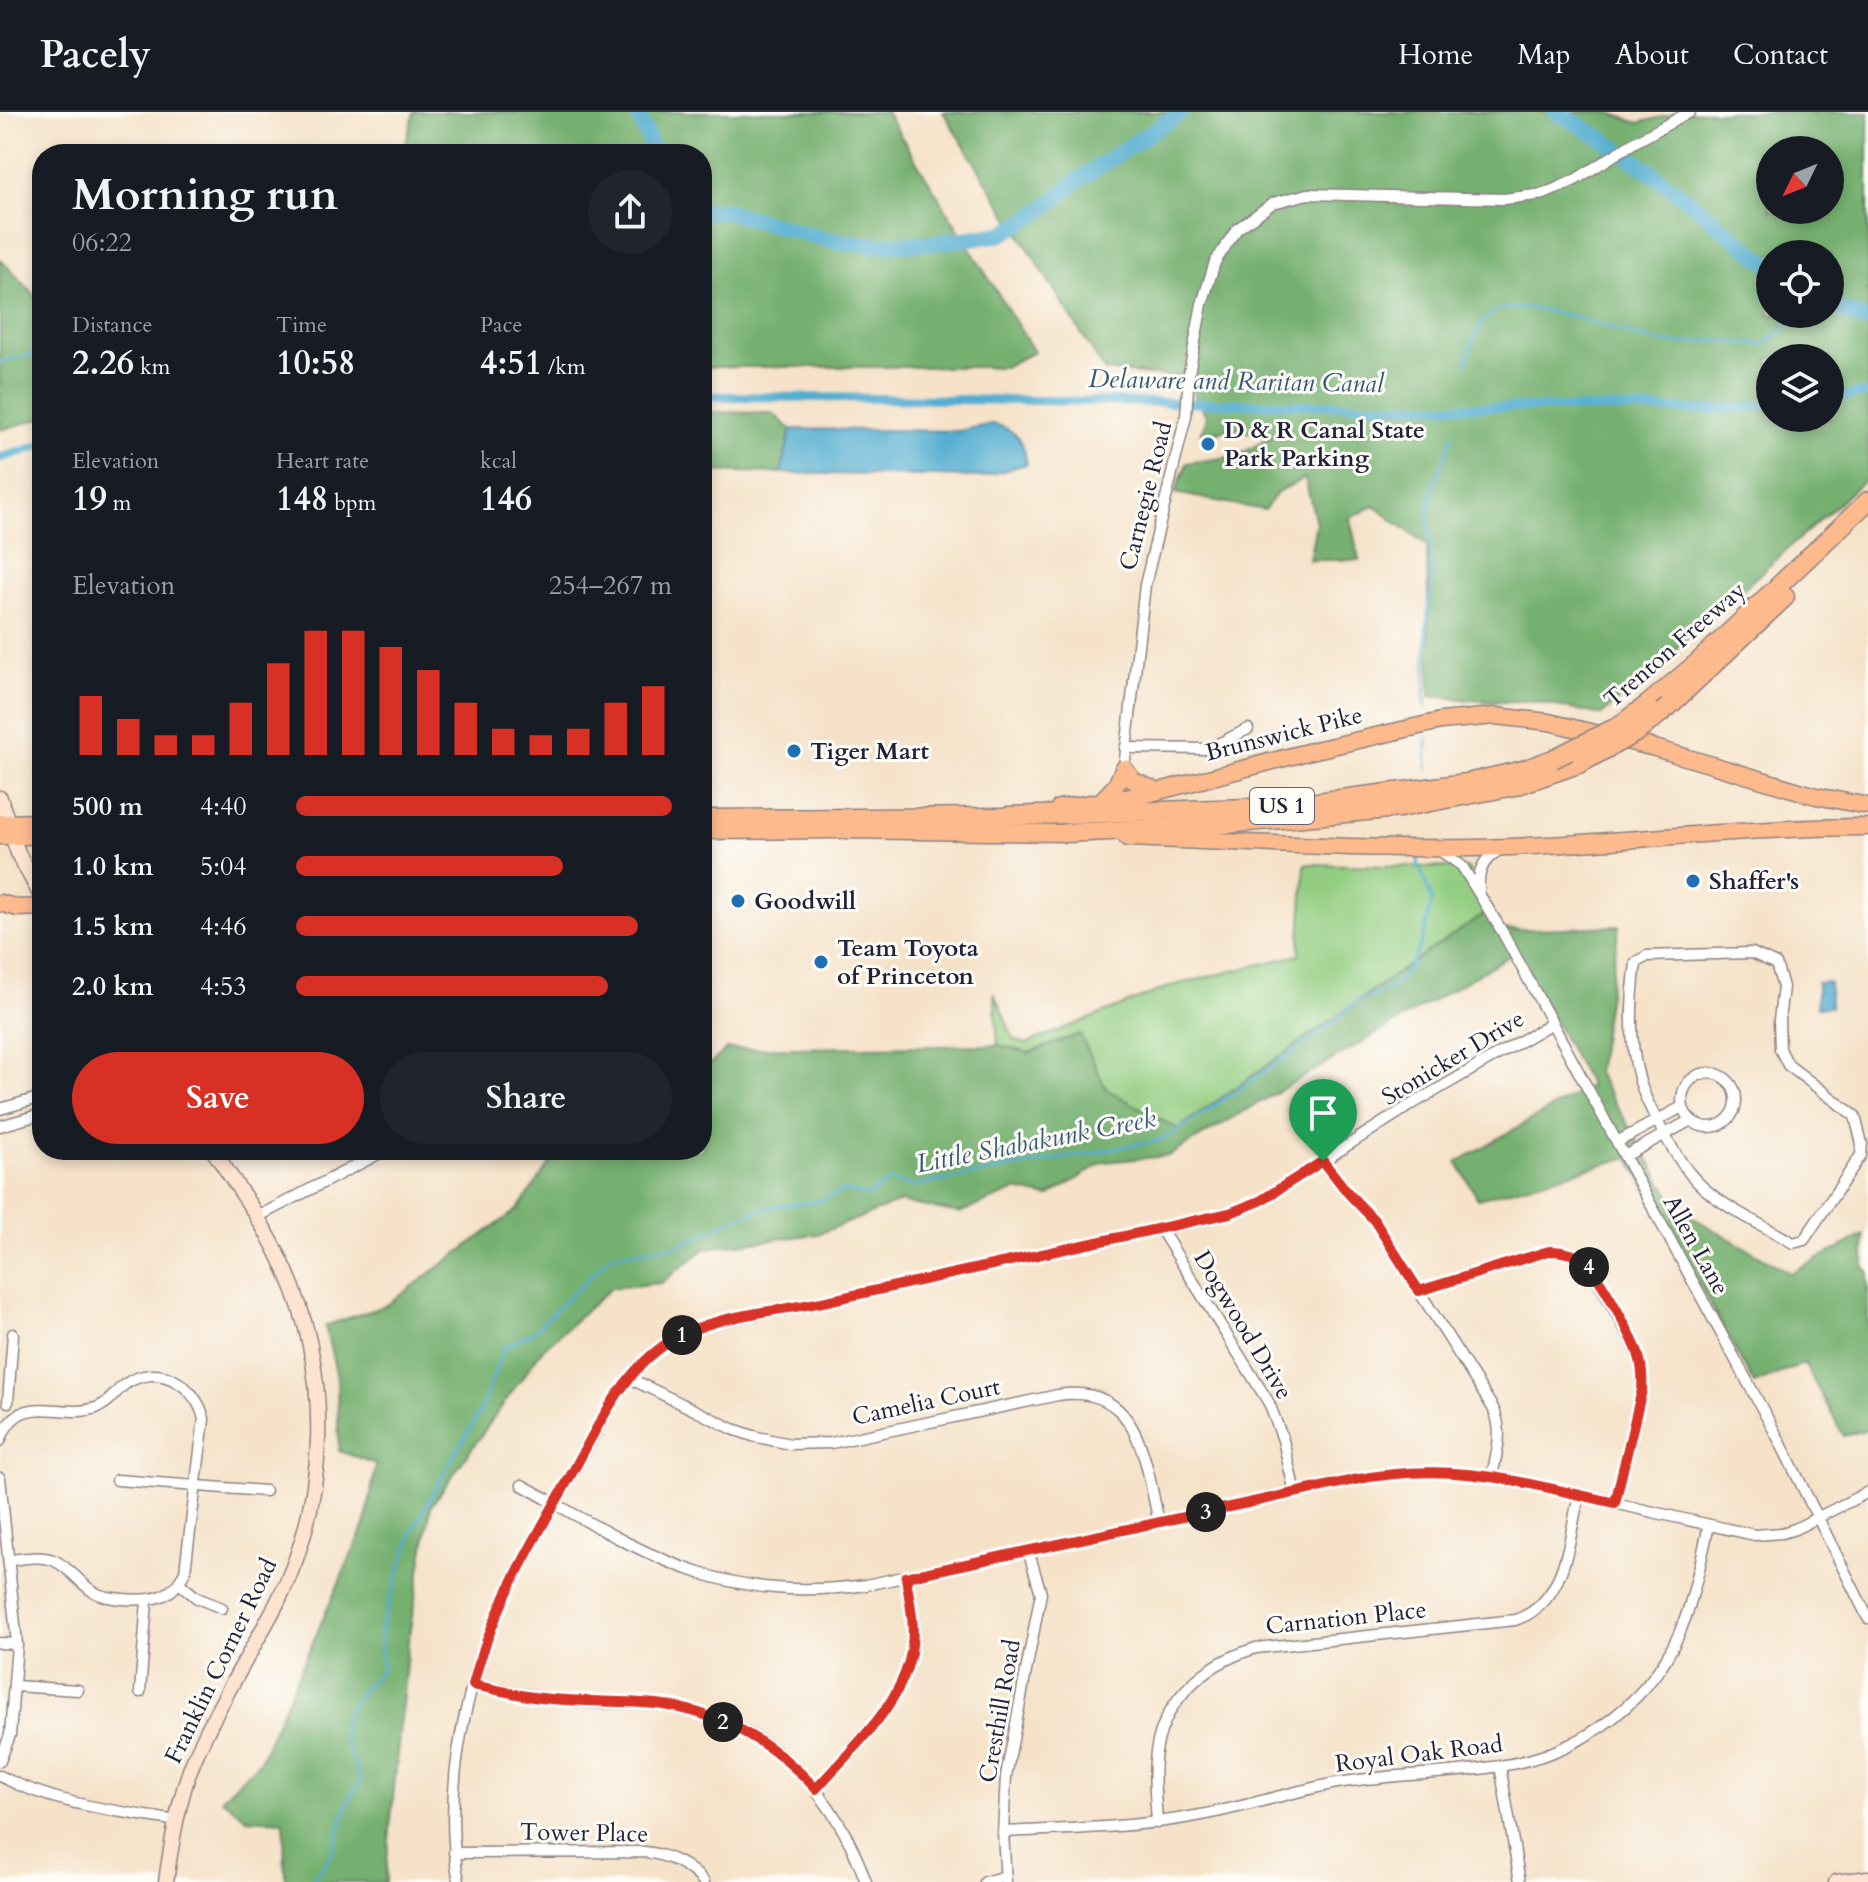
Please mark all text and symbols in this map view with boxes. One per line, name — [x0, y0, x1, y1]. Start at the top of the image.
text: Pacely — [40, 29, 151, 81]
text: Home — [1398, 36, 1473, 74]
text: Map — [1517, 36, 1571, 74]
text: About — [1615, 36, 1689, 74]
text: Contact — [1733, 36, 1828, 74]
north arrow — [1756, 136, 1844, 224]
map controls — [1756, 136, 1844, 432]
text: Morning run — [72, 165, 338, 225]
button: share — [588, 170, 672, 254]
text: 06:22 — [72, 225, 132, 260]
button: locate — [1756, 240, 1844, 328]
text: Distance — [72, 310, 152, 340]
text: Time — [276, 310, 327, 340]
text: Pace — [480, 310, 523, 340]
text: 2.26 — [72, 340, 134, 386]
text: 10:58 — [276, 340, 356, 386]
text: 4:51 — [480, 340, 542, 386]
button: layers — [1756, 344, 1844, 432]
text: km — [134, 352, 170, 382]
text: /km — [542, 352, 586, 382]
water label: Delaware and Raritan Canal — [1088, 361, 1385, 401]
place label: D & R Canal State Park Parking — [1224, 414, 1425, 475]
street label: Carnegie Road — [1112, 418, 1180, 574]
marker: D & R Canal State Park Parking — [1199, 435, 1217, 453]
text: Elevation — [72, 446, 159, 476]
text: Heart rate — [276, 446, 369, 476]
text: kcal — [480, 446, 517, 476]
text: 19 — [72, 476, 107, 522]
text: 148 — [276, 476, 328, 522]
text: 146 — [480, 476, 532, 522]
text: m — [107, 488, 131, 518]
text: bpm — [328, 488, 376, 518]
text: Elevation — [72, 568, 175, 603]
text: 254–267 m — [549, 568, 672, 603]
street label: Trenton Freeway — [1597, 574, 1753, 716]
street label: Brunswick Pike — [1202, 699, 1366, 769]
place label: Tiger Mart — [810, 735, 929, 768]
marker: Tiger Mart — [785, 742, 803, 760]
road number: US 1 — [1250, 788, 1314, 824]
text: 500 m — [72, 789, 143, 824]
text: 4:40 — [200, 789, 247, 824]
text: 1.0 km — [72, 849, 153, 884]
text: 5:04 — [200, 849, 247, 884]
place label: Shaffer's — [1709, 865, 1799, 898]
marker: Shaffer's — [1684, 872, 1702, 890]
place label: Goodwill — [754, 885, 856, 918]
marker: Goodwill — [729, 892, 747, 910]
text: 1.5 km — [72, 909, 153, 944]
text: 4:46 — [200, 909, 247, 944]
place label: Team Toyota of Princeton — [837, 932, 979, 993]
marker: Team Toyota of Princeton — [812, 953, 830, 971]
text: 2.0 km — [72, 969, 153, 1004]
text: 4:53 — [200, 969, 247, 1004]
street label: Stonicker Drive — [1376, 1002, 1530, 1114]
button: Save — [72, 1052, 364, 1144]
button: Share — [380, 1052, 672, 1144]
pin — [1289, 1079, 1357, 1161]
icon: arrive — [1301, 1091, 1345, 1135]
water label: Little Shabakunk Creek — [913, 1101, 1159, 1181]
street label: Allen Lane — [1655, 1189, 1737, 1301]
street label: Dogwood Drive — [1185, 1244, 1301, 1406]
pin: 4 — [1569, 1247, 1609, 1287]
text: 4 — [1583, 1252, 1595, 1282]
pin: 1 — [662, 1315, 702, 1355]
text: 1 — [676, 1320, 688, 1350]
street label: Camelia Court — [849, 1370, 1003, 1434]
pin: 3 — [1186, 1492, 1226, 1532]
text: 3 — [1200, 1497, 1212, 1527]
street label: Franklin Corner Road — [157, 1553, 285, 1769]
street label: Carnation Place — [1264, 1593, 1428, 1643]
street label: Cresthill Road — [971, 1637, 1029, 1785]
pin: 2 — [703, 1702, 743, 1742]
text: 2 — [717, 1707, 729, 1737]
street label: Royal Oak Road — [1333, 1727, 1505, 1781]
street label: Tower Place — [520, 1815, 648, 1851]

